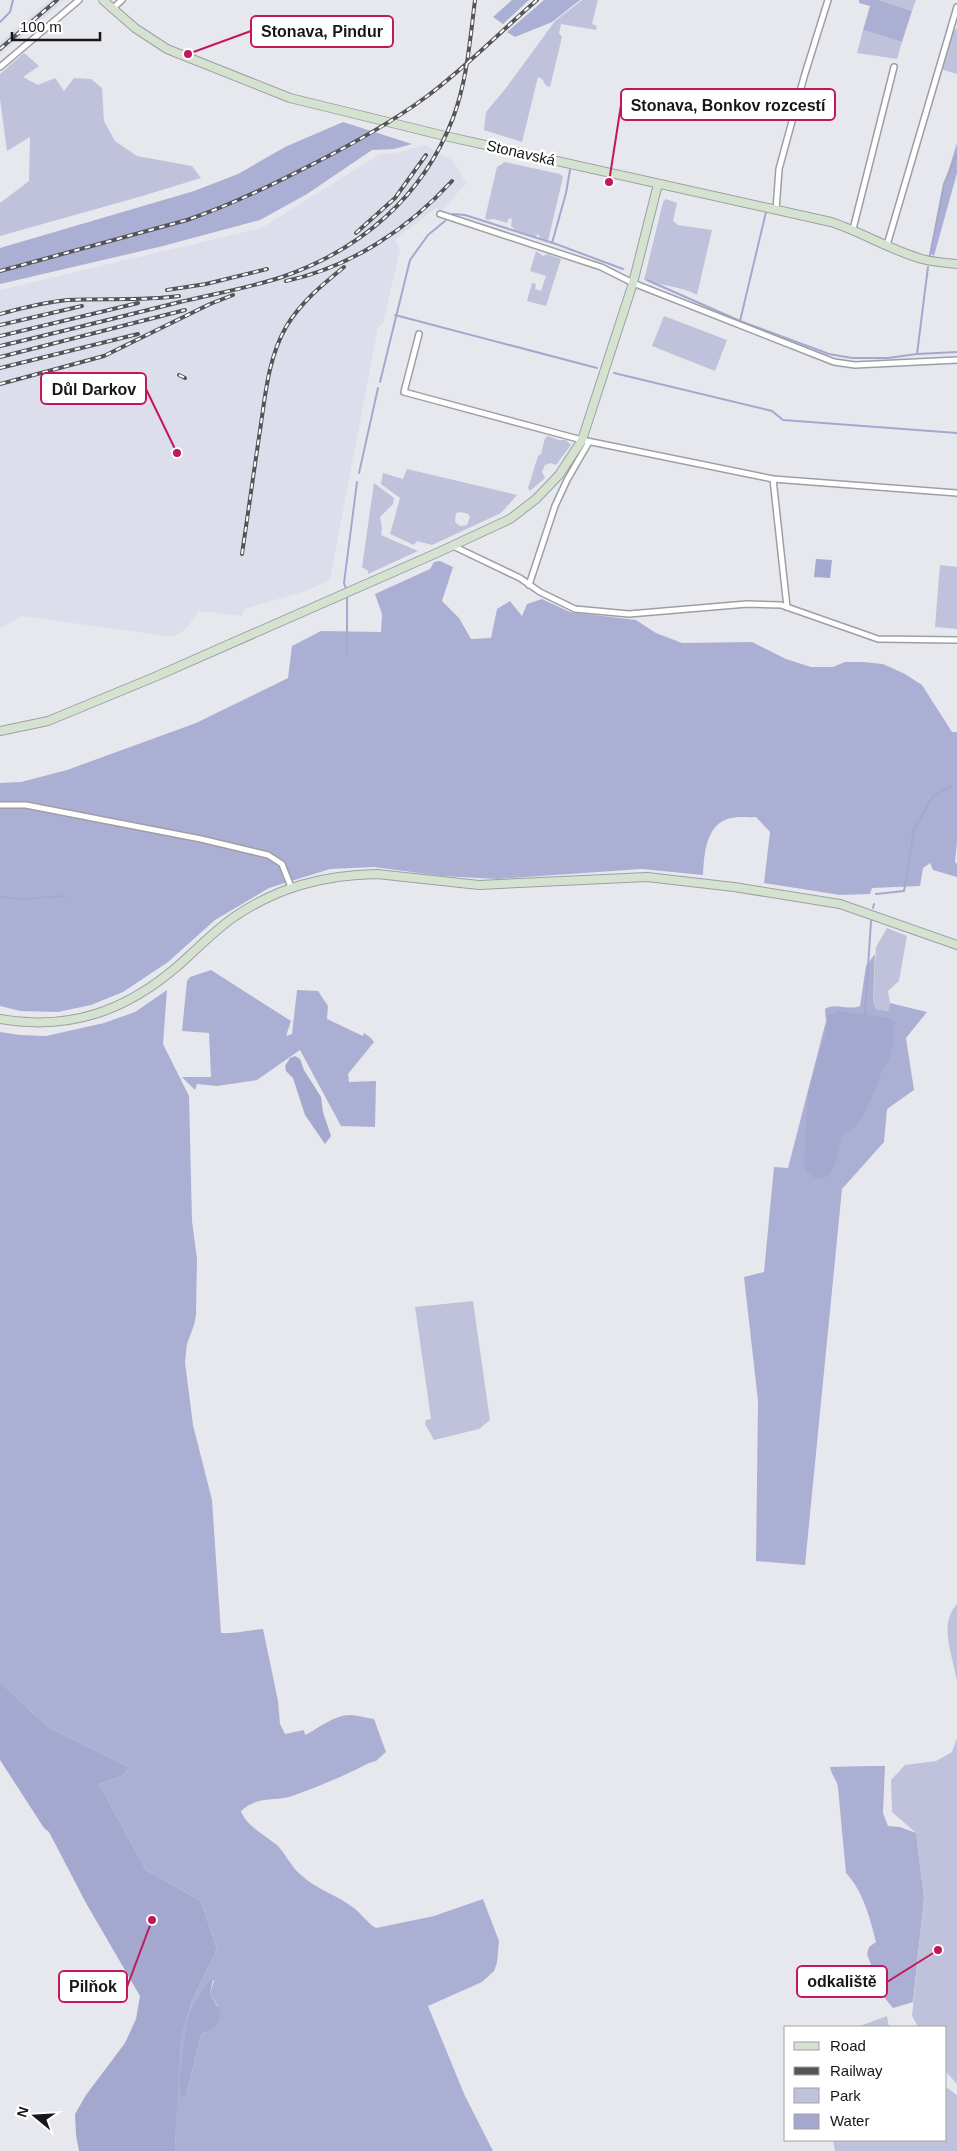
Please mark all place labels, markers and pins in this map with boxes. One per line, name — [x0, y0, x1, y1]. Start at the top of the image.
callout: Stonava, Pindur — [251, 16, 393, 47]
callout: Stonava, Bonkov rozcestí — [621, 89, 835, 120]
callout: Důl Darkov — [41, 373, 146, 404]
callout: odkaliště — [797, 1966, 887, 1997]
callout: Pilňok — [59, 1971, 127, 2002]

